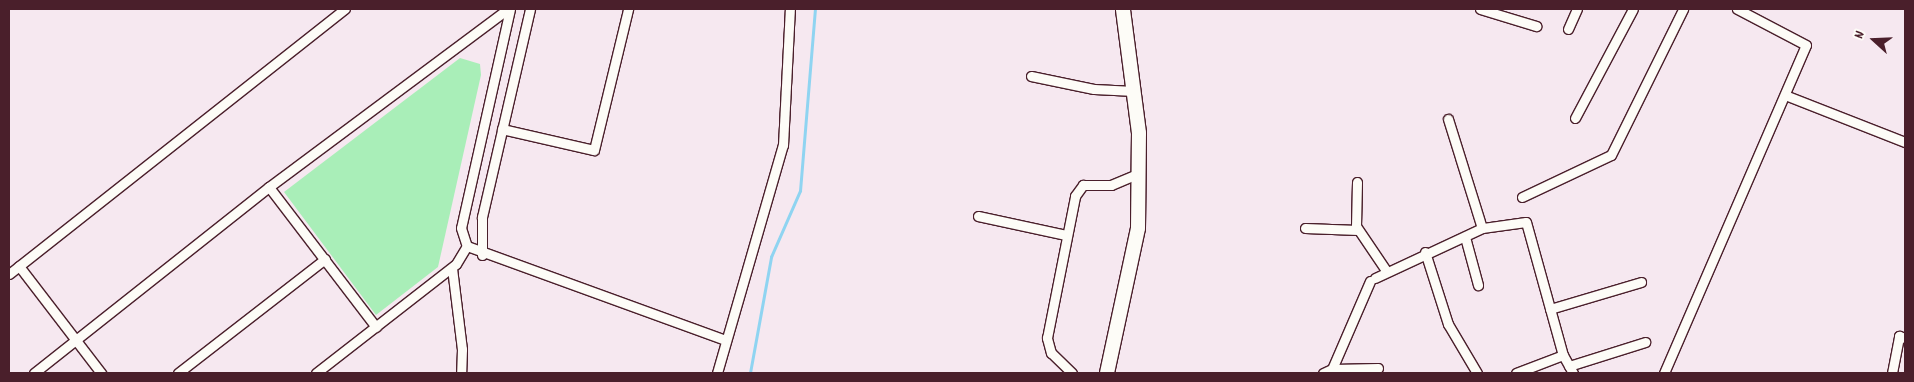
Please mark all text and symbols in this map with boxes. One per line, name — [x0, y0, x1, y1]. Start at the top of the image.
north arrow — [1849, 15, 1899, 65]
text: N — [1849, 28, 1870, 42]

